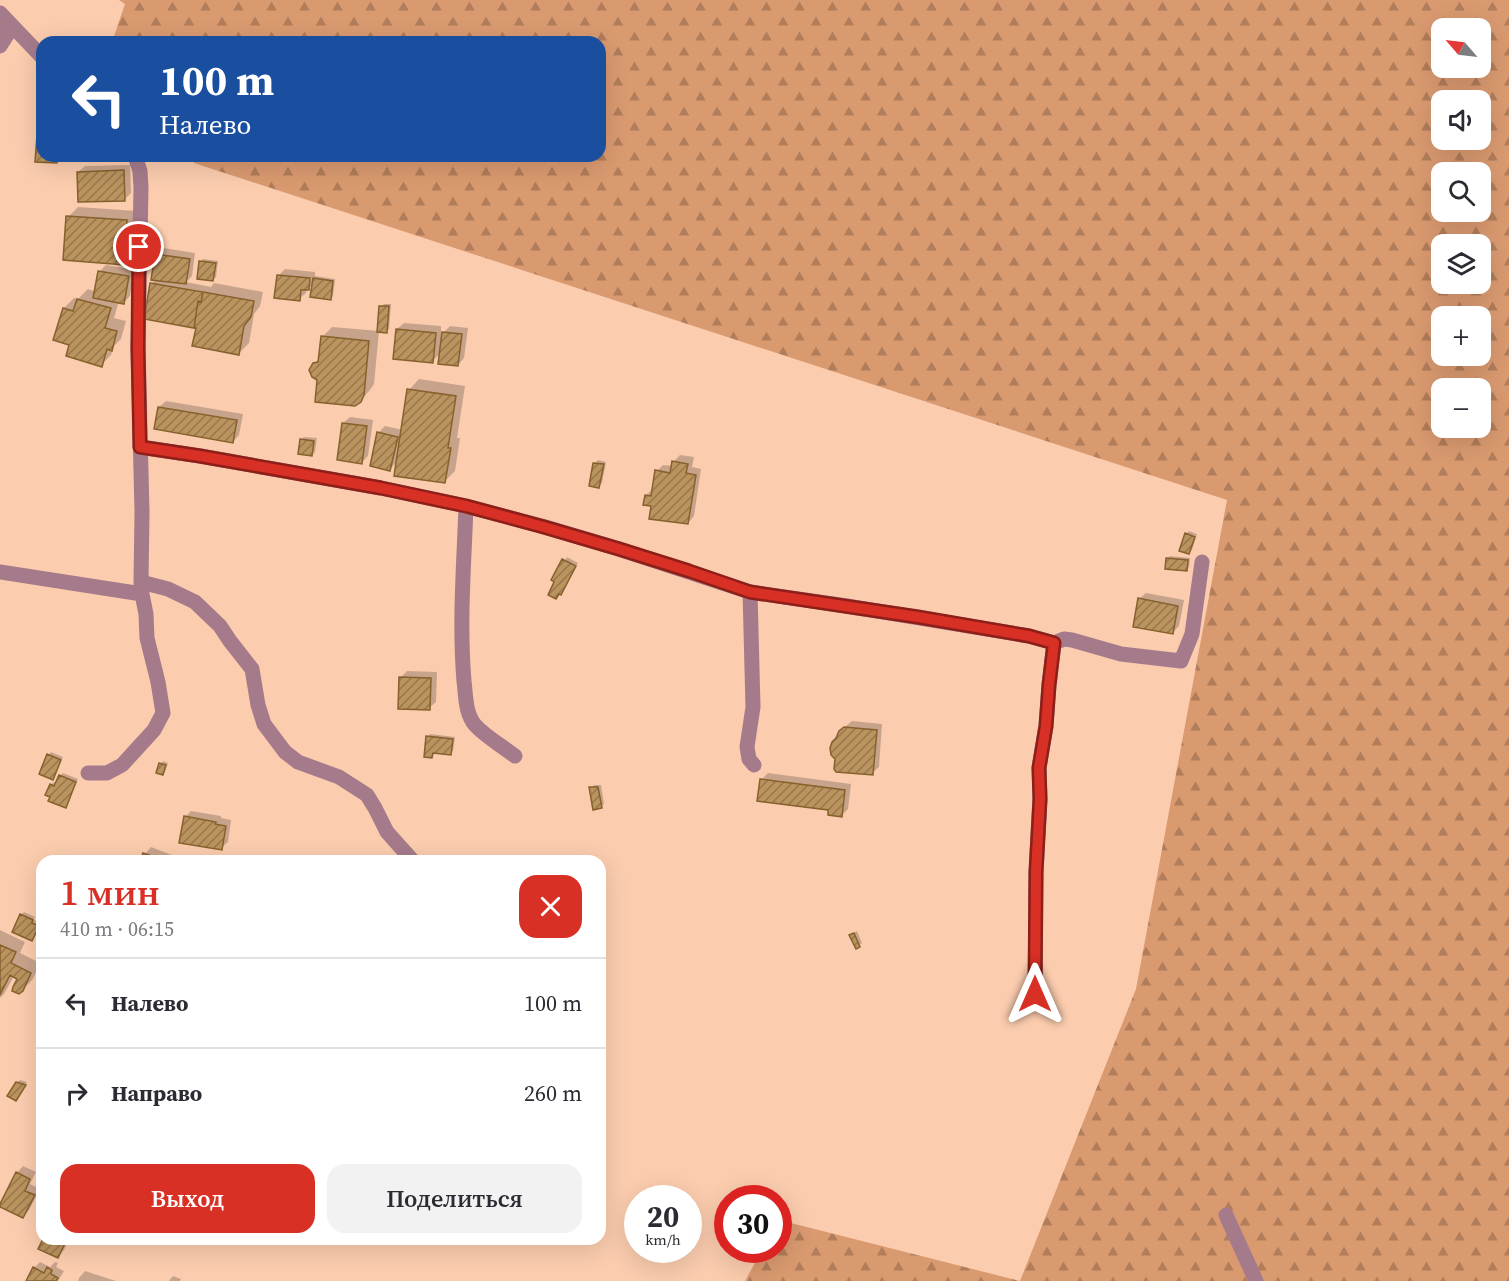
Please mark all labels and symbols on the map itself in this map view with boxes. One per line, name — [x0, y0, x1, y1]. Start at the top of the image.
north arrow — [1431, 18, 1491, 78]
pin — [113, 221, 164, 272]
position arrow — [1003, 962, 1067, 1026]
speed limit sign: 30 — [714, 1185, 792, 1263]

